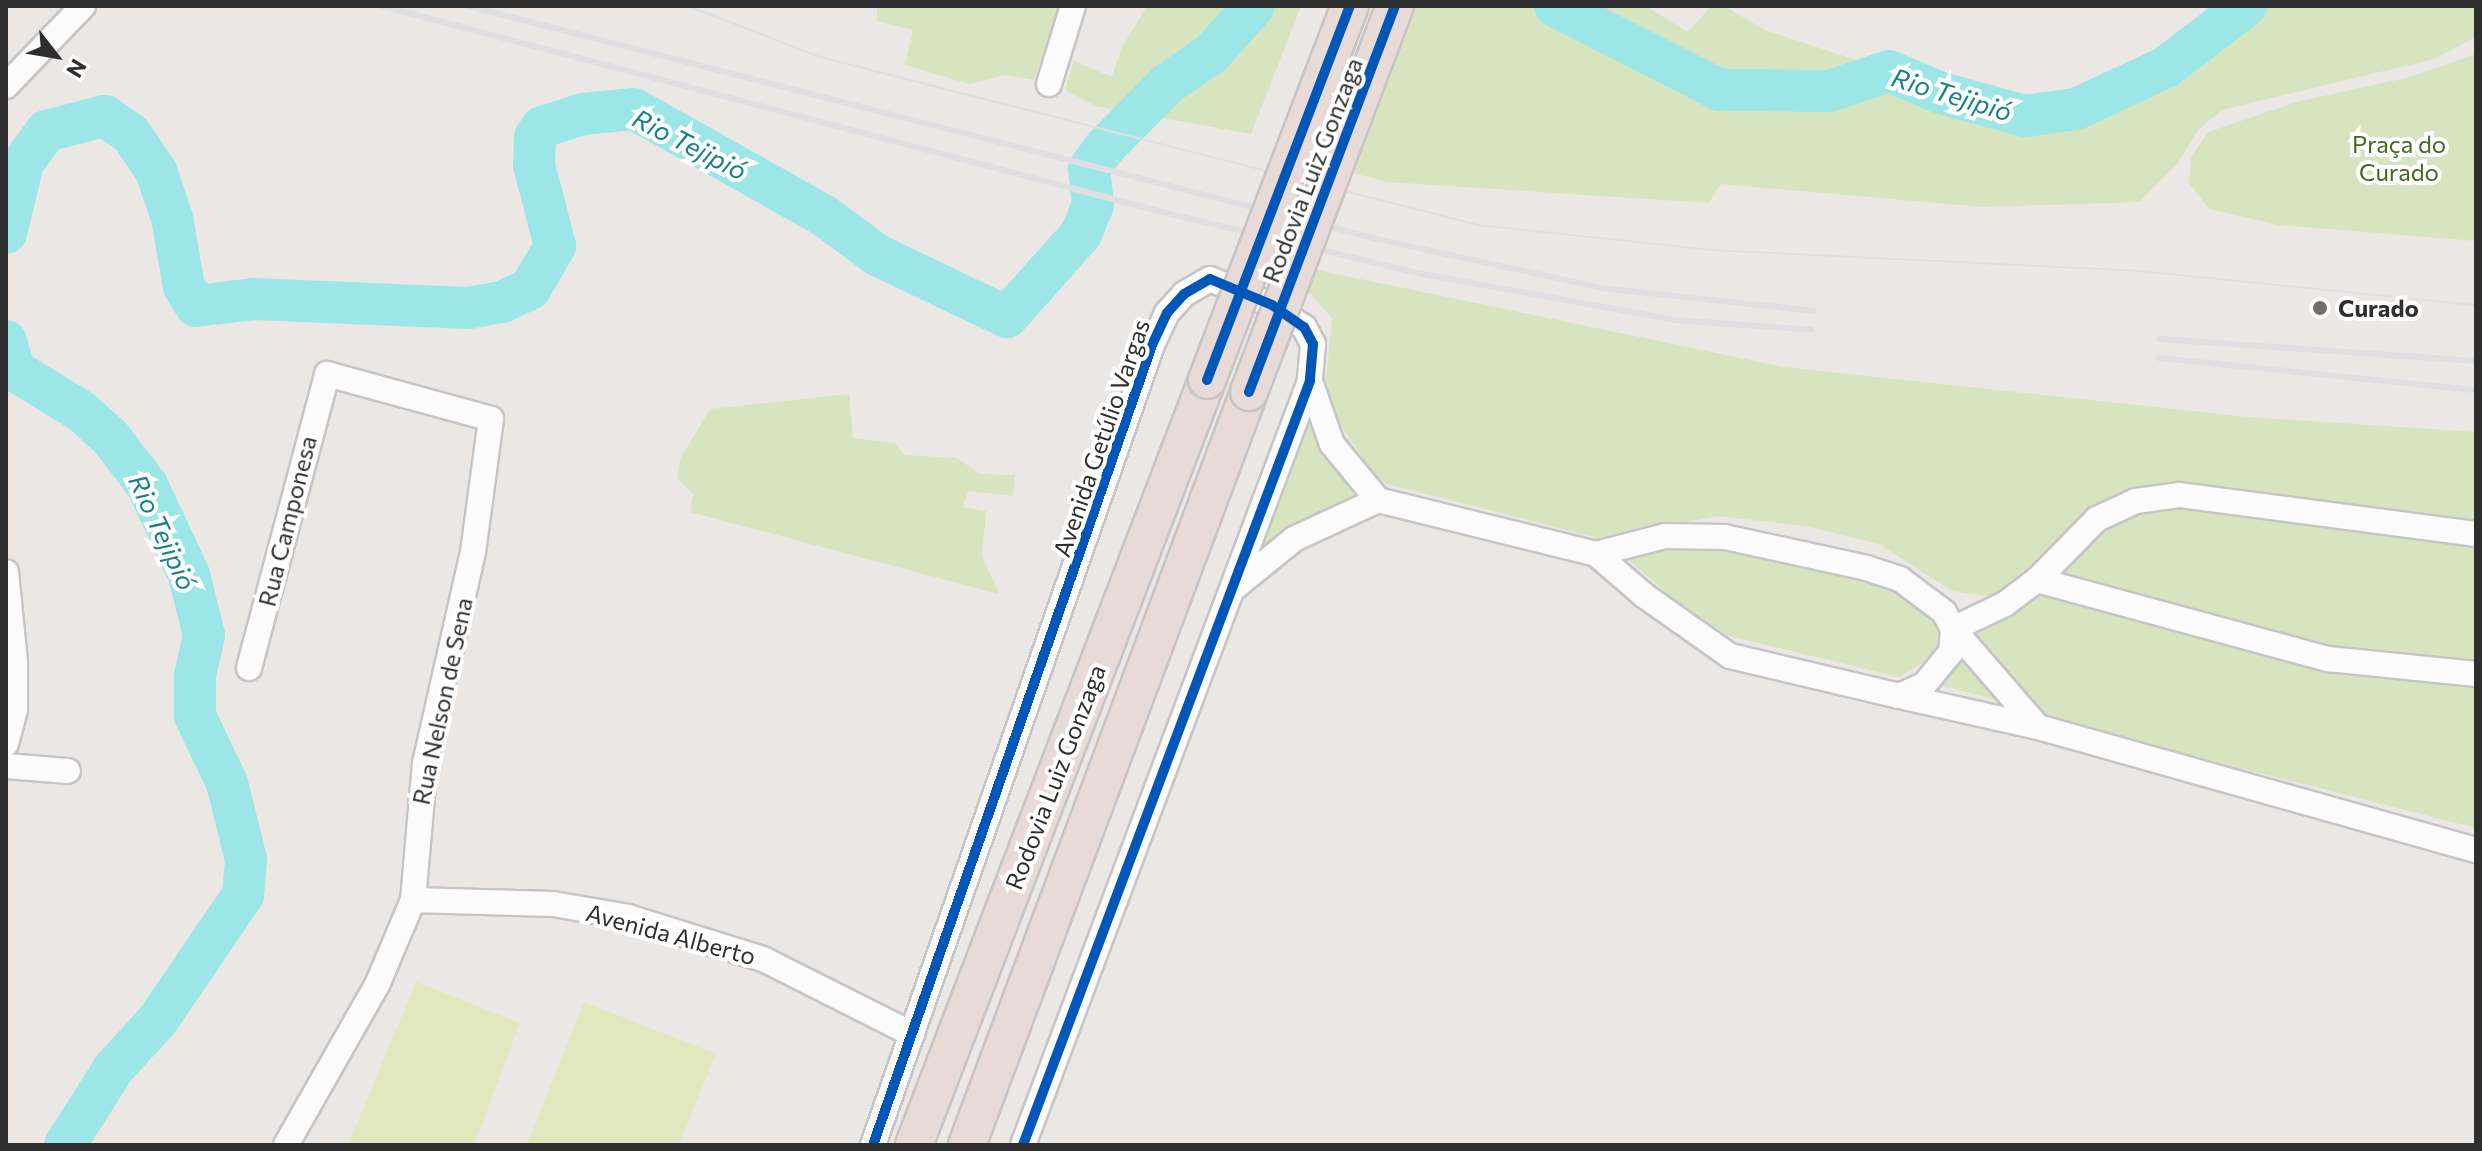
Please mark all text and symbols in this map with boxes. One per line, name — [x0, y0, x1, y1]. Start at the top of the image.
north arrow — [16, 16, 96, 96]
street label: Rodovia Luiz Gonzaga — [1256, 54, 1368, 286]
text: N — [61, 55, 93, 83]
water label: Rio Tejipió — [1888, 61, 2016, 127]
water label: Rio Tejipió — [628, 102, 752, 186]
park label: Praça do Curado — [2352, 130, 2446, 186]
place label: Curado — [2338, 294, 2419, 322]
marker: Curado — [2309, 297, 2331, 319]
street label: Avenida Getúlio Vargas — [1047, 315, 1155, 561]
street label: Rua Camponesa — [252, 433, 322, 609]
water label: Rio Tejipió — [123, 469, 203, 595]
street label: Rua Nelson de Sena — [406, 595, 478, 807]
street label: Rodovia Luiz Gonzaga — [999, 661, 1111, 893]
street label: Avenida Alberto — [583, 898, 759, 970]

